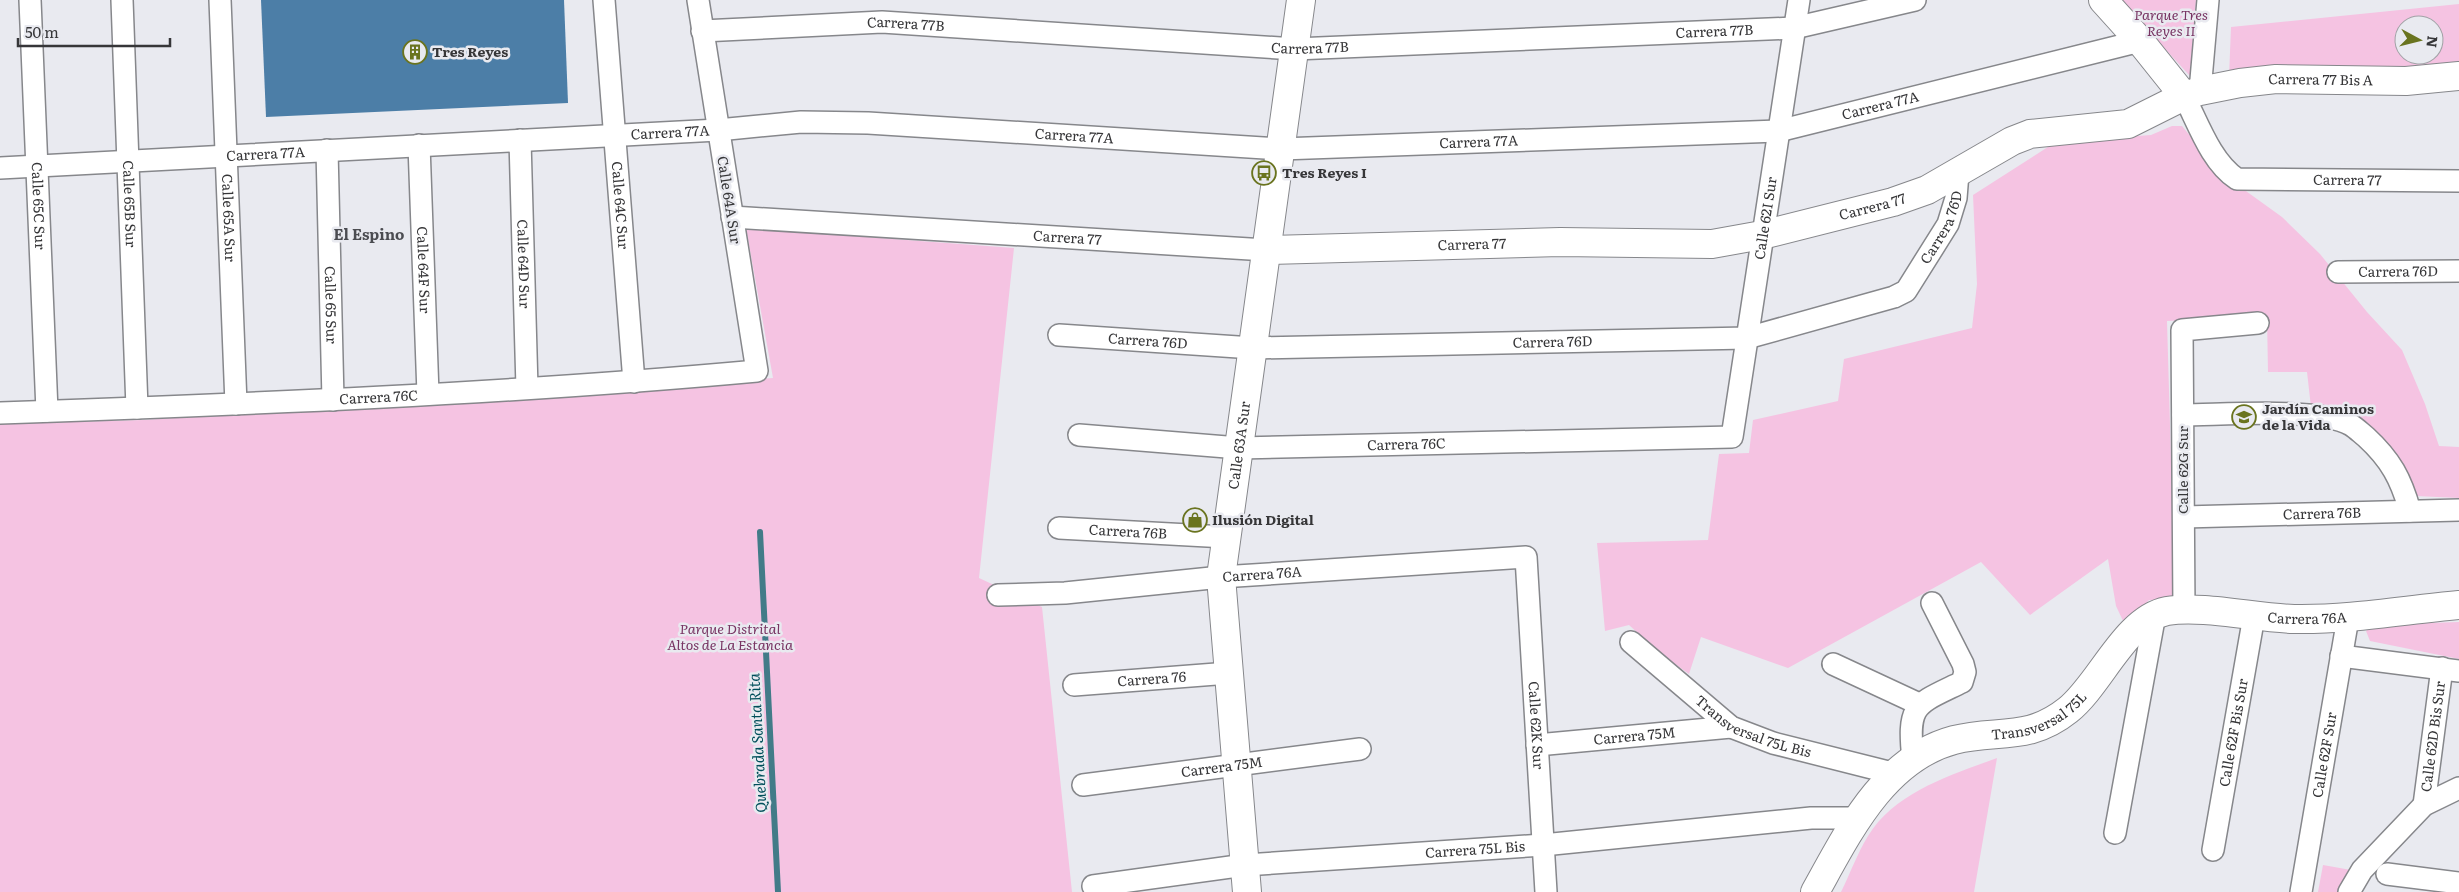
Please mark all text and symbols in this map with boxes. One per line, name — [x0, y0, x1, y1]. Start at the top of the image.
park label: Parque Tres Reyes II — [2134, 4, 2208, 40]
street label: Carrera 77B — [866, 11, 945, 35]
scale bar — [18, 15, 170, 47]
north arrow — [2394, 15, 2444, 65]
street label: Carrera 77B — [1675, 19, 1754, 42]
text: 50 m — [25, 20, 59, 43]
text: N — [2422, 35, 2444, 49]
street label: Carrera 77B — [1270, 36, 1349, 58]
building icon: Tres Reyes — [402, 39, 428, 65]
place label: Tres Reyes — [432, 41, 508, 61]
street label: Carrera 77 Bis A — [2267, 68, 2374, 90]
street label: Carrera 77A — [1839, 85, 1921, 124]
street label: Carrera 77A — [630, 119, 711, 144]
street label: Carrera 77A — [1034, 123, 1115, 147]
street label: Carrera 77A — [1439, 129, 1519, 152]
street label: Carrera 77A — [226, 141, 306, 165]
street label: Calle 64A Sur — [713, 155, 747, 246]
street label: Calle 65B Sur — [119, 160, 142, 248]
bus stop icon: Tres Reyes I — [1251, 160, 1277, 186]
street label: Calle 64C Sur — [608, 161, 635, 250]
street label: Calle 65C Sur — [28, 162, 51, 250]
place label: Tres Reyes I — [1282, 162, 1367, 182]
street label: Carrera 77 — [2313, 169, 2382, 189]
street label: Calle 65A Sur — [218, 173, 241, 263]
street label: Calle 62I Sur — [1748, 175, 1781, 261]
street label: Carrera 77 — [1837, 187, 1908, 224]
street label: Carrera 76D — [1915, 190, 1966, 267]
street label: Calle 64D Sur — [513, 219, 536, 309]
district label: El Espino — [334, 222, 404, 245]
street label: Carrera 77 — [1033, 225, 1102, 249]
street label: Calle 64F Sur — [413, 226, 436, 314]
street label: Carrera 77 — [1437, 232, 1506, 254]
street label: Carrera 76D — [2358, 260, 2438, 281]
street label: Calle 65 Sur — [321, 266, 343, 344]
street label: Carrera 76D — [1107, 327, 1189, 353]
street label: Carrera 76D — [1512, 330, 1593, 352]
street label: Carrera 76C — [339, 384, 419, 408]
place label: Jardín Caminos de la Vida — [2262, 398, 2374, 434]
street label: Calle 63A Sur — [1222, 400, 1254, 490]
school or university icon: Jardín Caminos de la Vida — [2231, 404, 2257, 430]
street label: Calle 62G Sur — [2172, 426, 2192, 514]
street label: Carrera 76C — [1367, 432, 1446, 454]
street label: Carrera 76B — [2283, 501, 2361, 523]
shop icon: Ilusión Digital — [1182, 507, 1208, 533]
place label: Ilusión Digital — [1212, 509, 1314, 529]
street label: Carrera 76B — [1088, 519, 1168, 543]
street label: Carrera 76A — [1222, 561, 1303, 586]
street label: Carrera 76A — [2267, 606, 2348, 628]
park label: Parque Distrital Altos de La Estancia — [667, 618, 793, 654]
street label: Carrera 76 — [1117, 665, 1187, 691]
water label: Quebrada Santa Rita — [741, 672, 772, 814]
street label: Calle 62F Bis Sur — [2213, 677, 2252, 788]
street label: Calle 62D Bis Sur — [2415, 679, 2449, 793]
street label: Calle 62K Sur — [1524, 680, 1550, 770]
street label: Transversal 75L — [1990, 687, 2091, 744]
street label: Transversal 75L Bis — [1691, 690, 1813, 761]
street label: Calle 62F Sur — [2306, 710, 2341, 799]
street label: Carrera 75M — [1593, 721, 1676, 749]
street label: Carrera 75M — [1180, 751, 1264, 781]
street label: Carrera 75L Bis — [1424, 835, 1526, 862]

